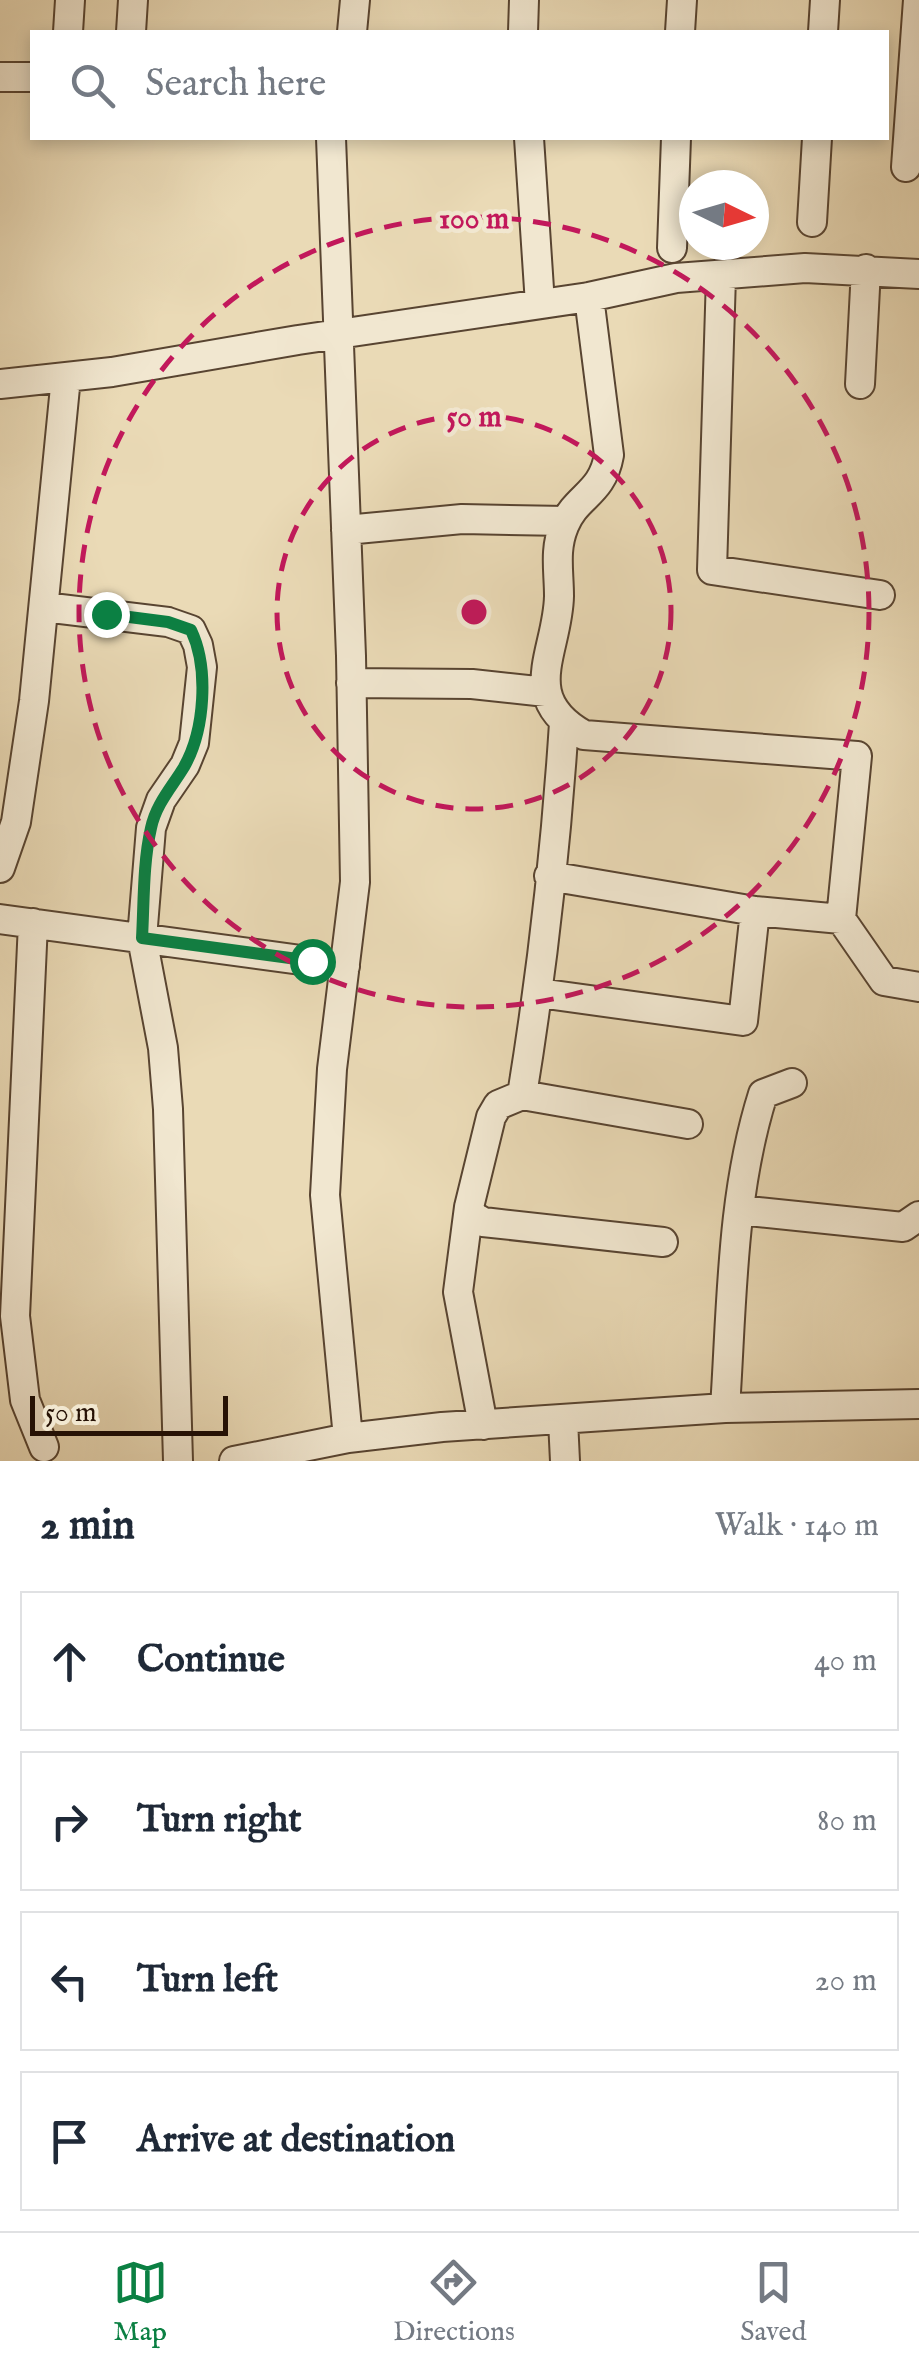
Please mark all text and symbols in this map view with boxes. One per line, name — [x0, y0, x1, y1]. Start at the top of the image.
search box — [30, 30, 889, 140]
icon: search — [65, 58, 120, 113]
text: Search here — [145, 61, 326, 109]
north arrow — [679, 170, 769, 260]
text: 100 m — [439, 201, 509, 239]
text: 50 m — [446, 399, 502, 437]
route end — [84, 592, 130, 638]
centre of rings — [456, 594, 492, 630]
route start — [290, 939, 336, 985]
scale bar — [30, 1391, 228, 1436]
text: 50 m — [45, 1396, 97, 1431]
text: 2 min — [40, 1500, 135, 1553]
text: Walk · 140 m — [715, 1506, 879, 1547]
icon: ahead — [42, 1634, 97, 1689]
text: Continue — [137, 1637, 285, 1685]
text: 40 m — [814, 1641, 877, 1682]
icon: right — [42, 1794, 97, 1849]
text: Turn right — [137, 1797, 301, 1845]
text: 80 m — [817, 1801, 877, 1842]
icon: left — [42, 1954, 97, 2009]
text: Turn left — [137, 1957, 278, 2005]
text: 20 m — [815, 1961, 877, 2002]
icon: arrive — [42, 2114, 97, 2169]
text: Arrive at destination — [137, 2117, 455, 2165]
tab: Map — [113, 2255, 168, 2350]
tab: Directions — [393, 2255, 515, 2350]
tab: Saved — [740, 2255, 806, 2350]

